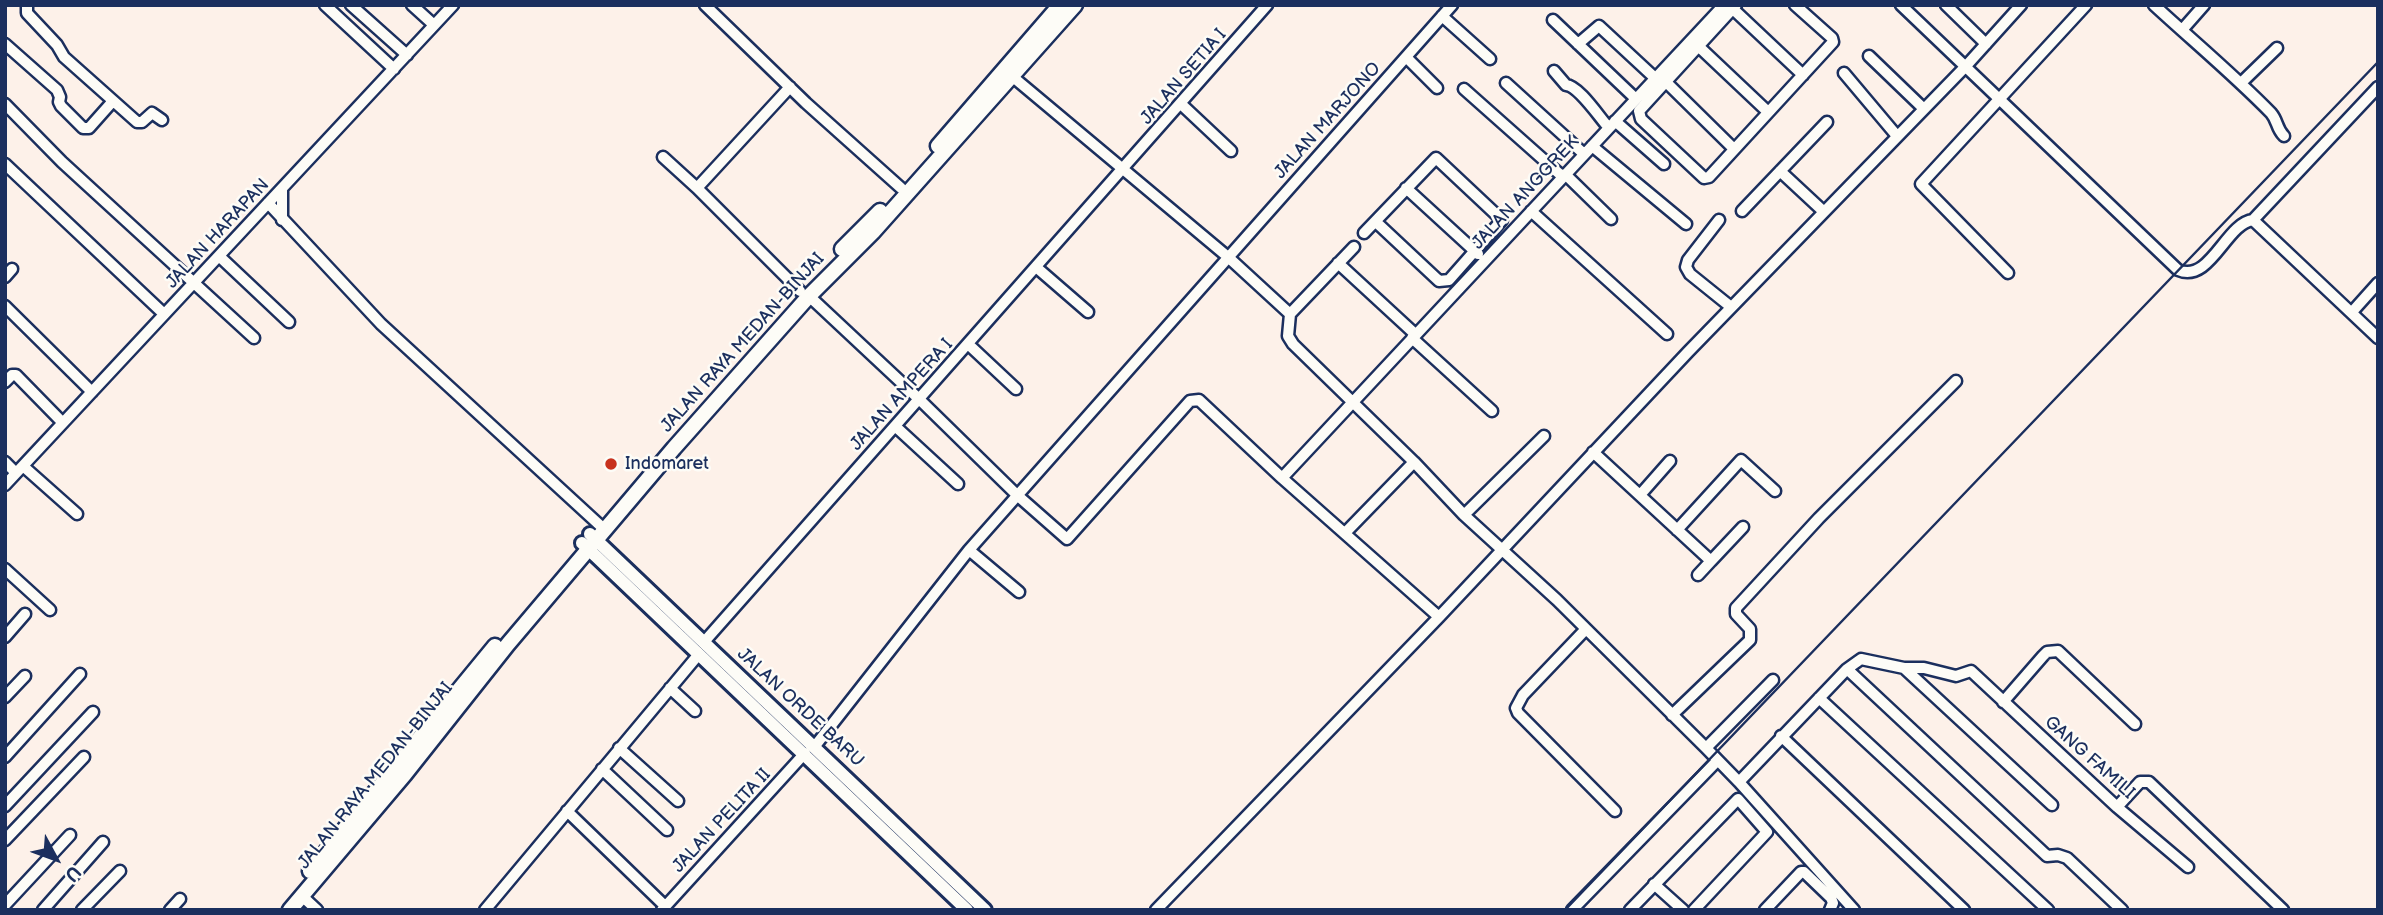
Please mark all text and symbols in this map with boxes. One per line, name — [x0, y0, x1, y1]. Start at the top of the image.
street label: JALAN SETIA I — [1137, 25, 1231, 129]
street label: JALAN MARJONO — [1270, 58, 1386, 184]
street label: JALAN ANGGREK — [1468, 132, 1584, 254]
street label: JALAN HARAPAN — [162, 175, 274, 293]
street label: JALAN RAYA MEDAN-BINJAI — [657, 249, 829, 437]
street label: JALAN AMPERA I — [846, 335, 958, 455]
place label: Indomaret — [625, 453, 709, 475]
marker: Indomaret — [603, 456, 619, 472]
street label: JALAN ORDE BARU — [732, 644, 868, 772]
street label: JALAN RAYA MEDAN-BINJAI — [294, 678, 458, 874]
street label: GANG FAMILI — [2039, 712, 2139, 804]
street label: JALAN PELITA II — [668, 764, 776, 878]
north arrow — [21, 824, 91, 894]
text: U — [59, 860, 85, 886]

